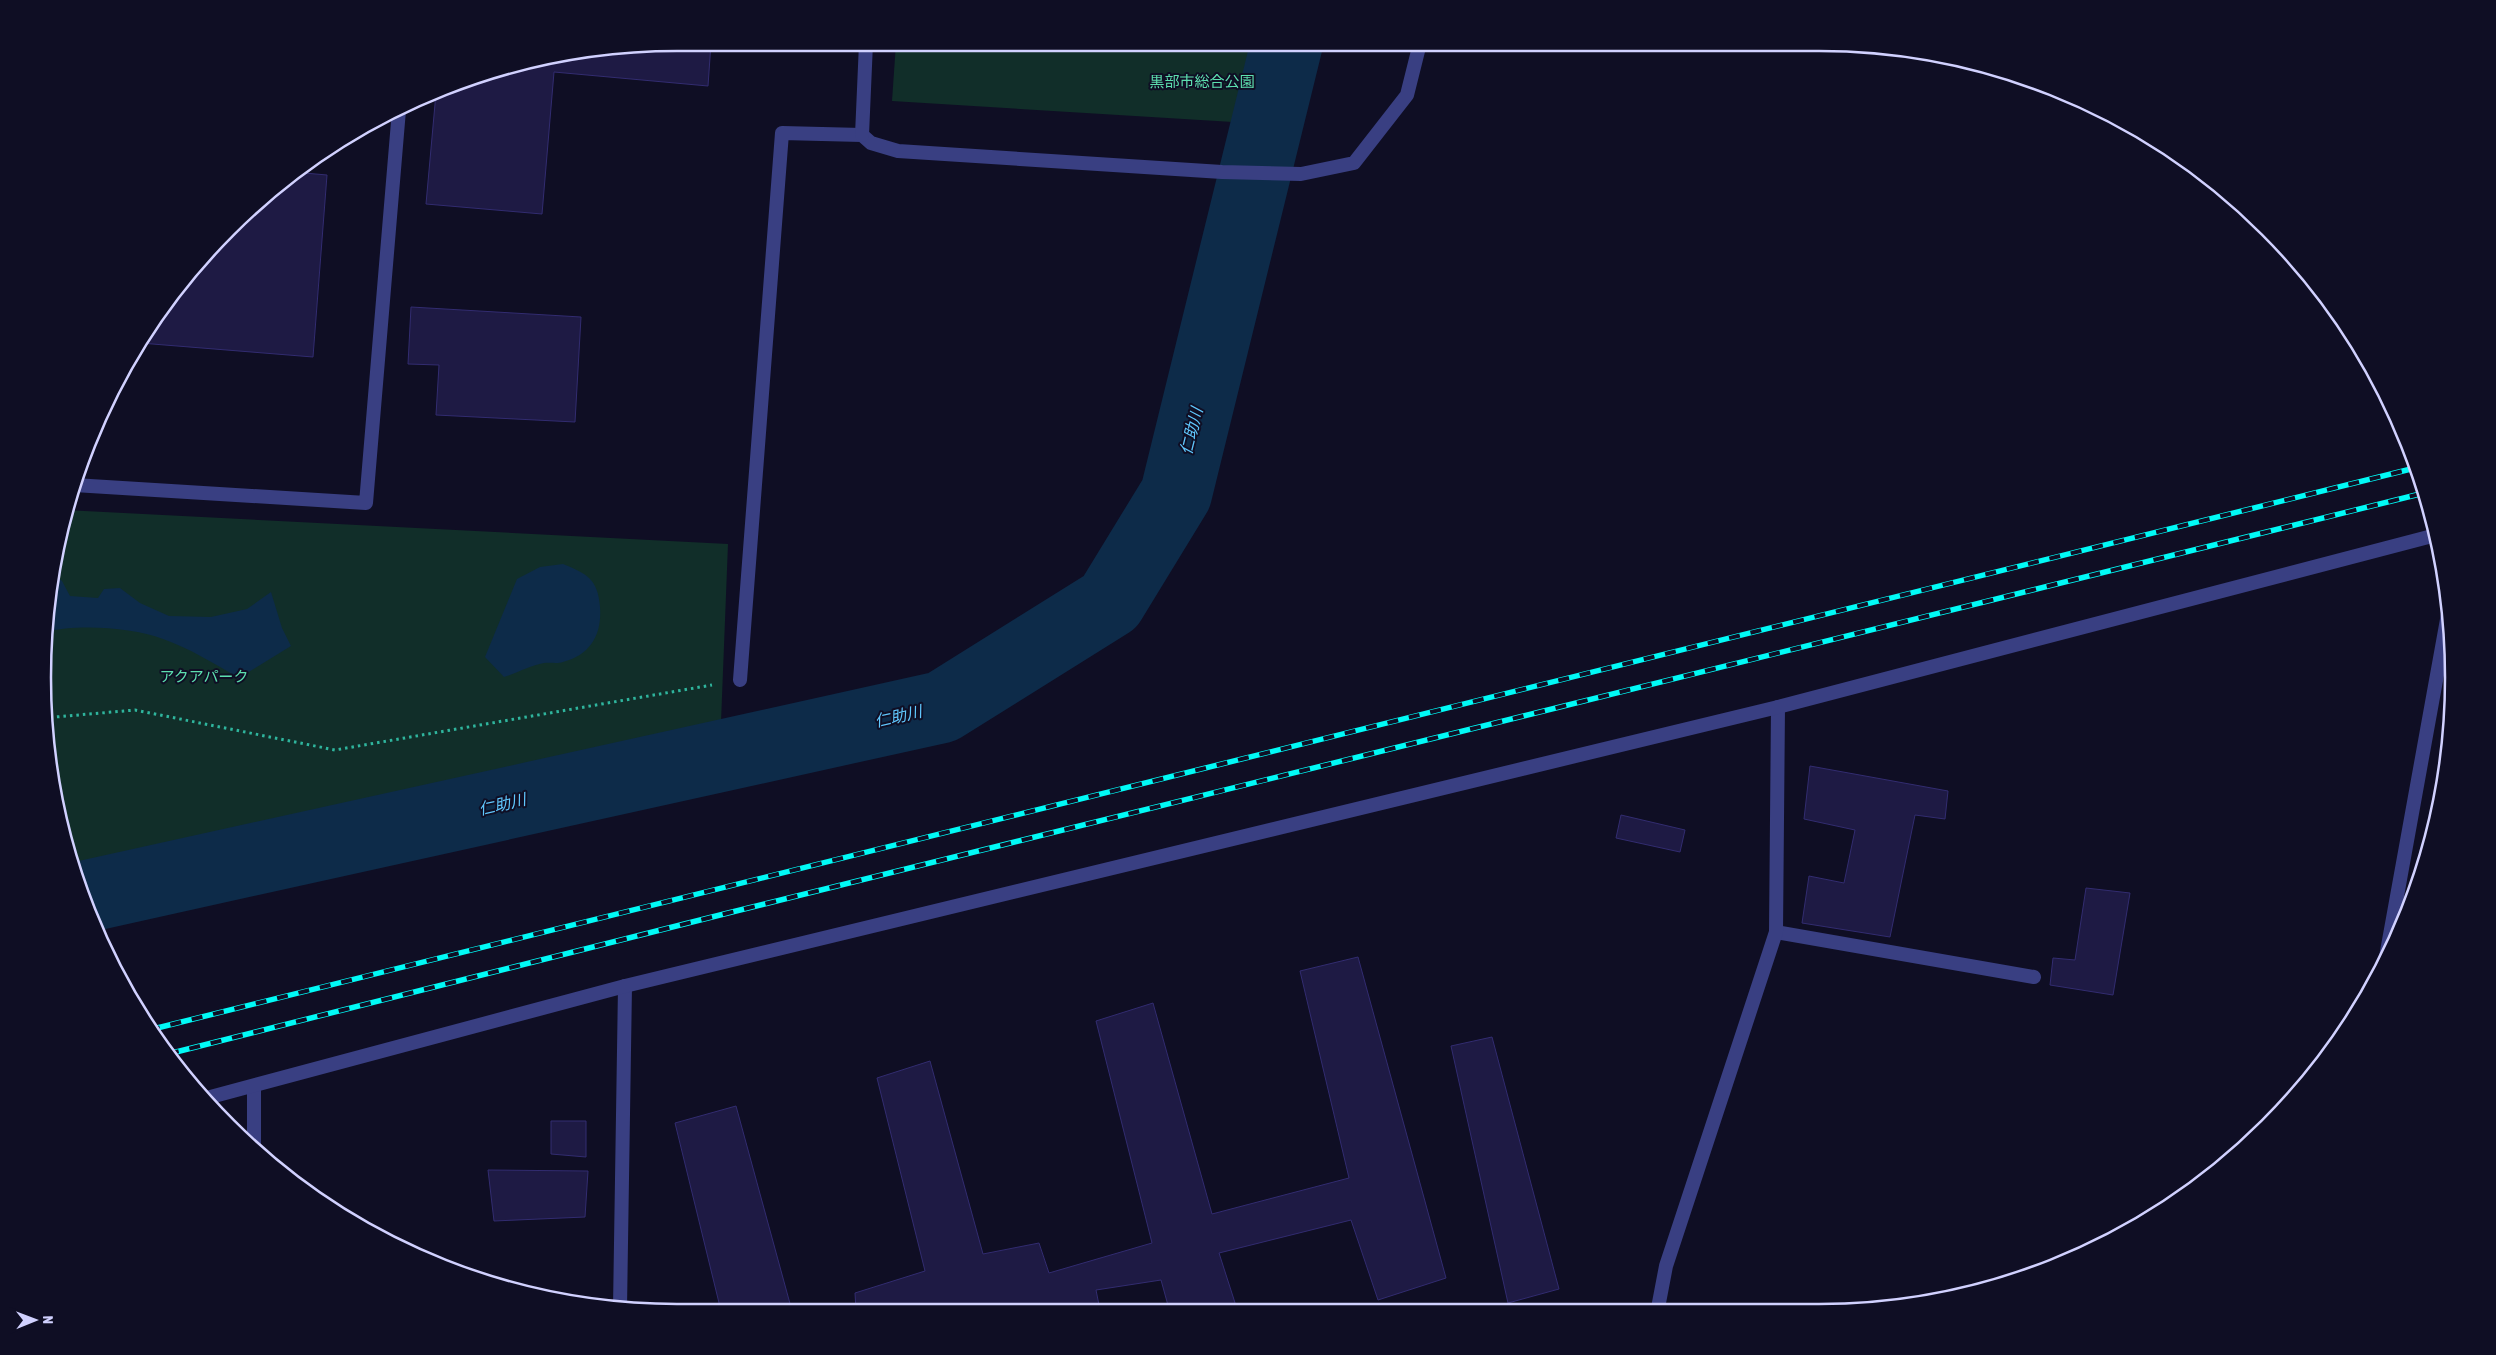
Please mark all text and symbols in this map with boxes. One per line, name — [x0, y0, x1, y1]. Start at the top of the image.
park label: 黒部市総合公園 — [1149, 73, 1255, 90]
water label: 仁助川 — [1176, 404, 1206, 456]
park label: アクアパーク — [160, 668, 248, 685]
water label: 仁助川 — [873, 701, 925, 730]
water label: 仁助川 — [477, 789, 529, 818]
north arrow — [10, 1295, 60, 1345]
text: N — [40, 1316, 56, 1324]

